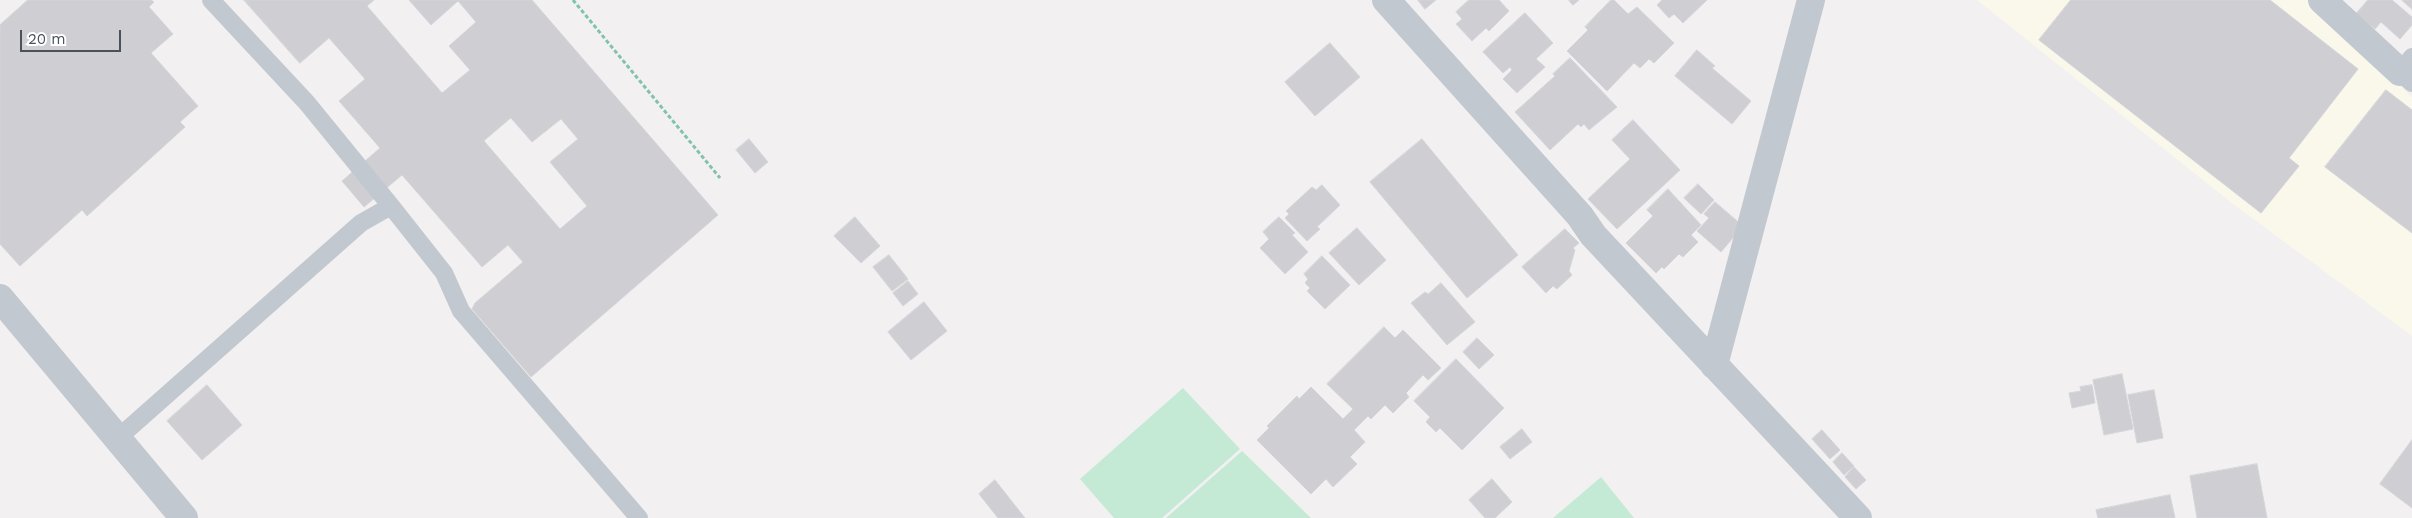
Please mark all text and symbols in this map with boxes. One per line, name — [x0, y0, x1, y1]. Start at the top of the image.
scale bar — [22, 20, 124, 52]
text: 20 m — [28, 30, 66, 48]

